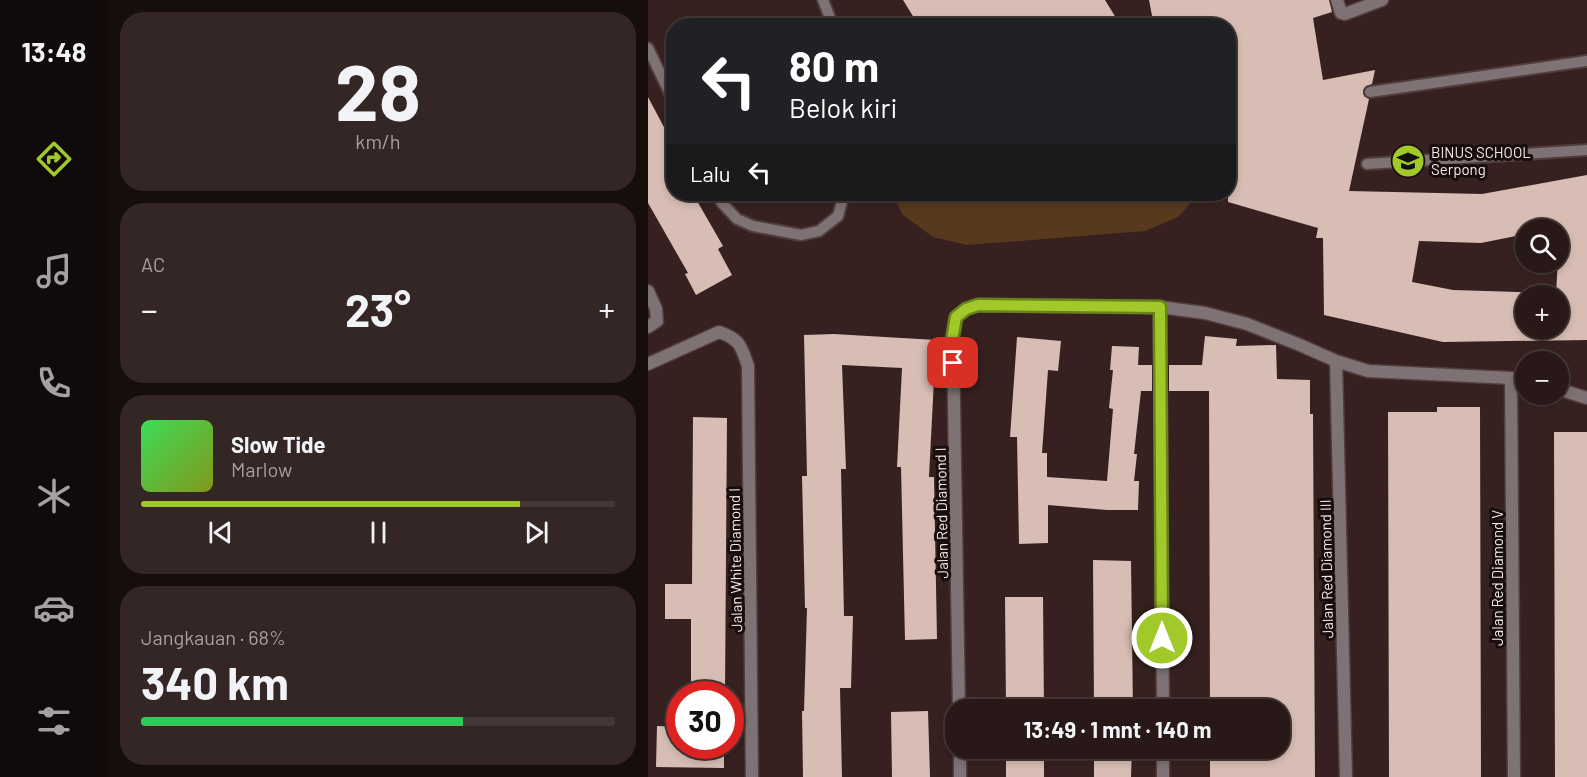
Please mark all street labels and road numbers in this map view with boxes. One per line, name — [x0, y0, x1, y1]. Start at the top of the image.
street label: Jalan Red Diamond I — [931, 447, 951, 579]
street label: Jalan White Diamond I — [725, 488, 745, 632]
street label: Jalan Red Diamond III — [1316, 499, 1336, 639]
street label: Jalan Red Diamond V — [1488, 510, 1506, 646]

